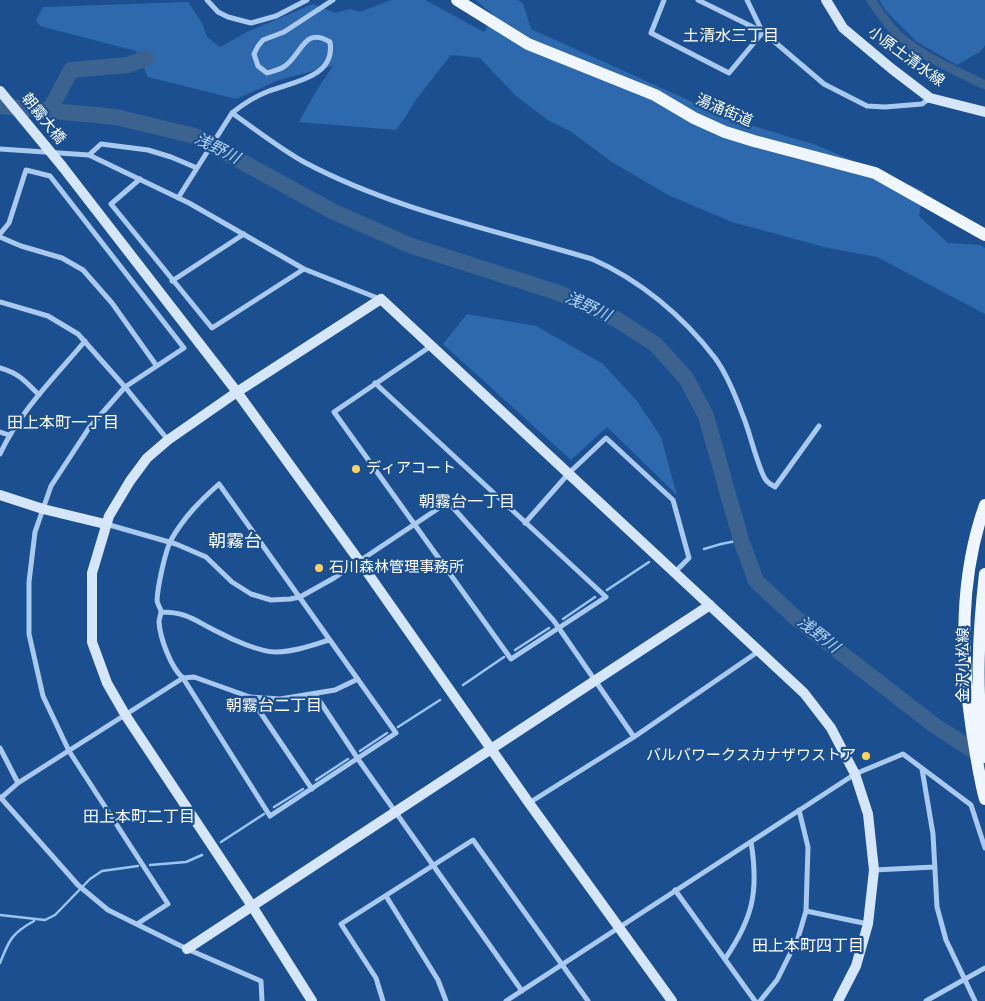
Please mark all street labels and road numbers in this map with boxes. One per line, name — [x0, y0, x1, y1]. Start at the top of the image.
street label: 小原土清水線 — [864, 23, 948, 91]
street label: 朝霧大橋 — [17, 90, 69, 148]
street label: 湯涌街道 — [693, 91, 755, 131]
street label: 金沢小松線 — [955, 628, 973, 702]

